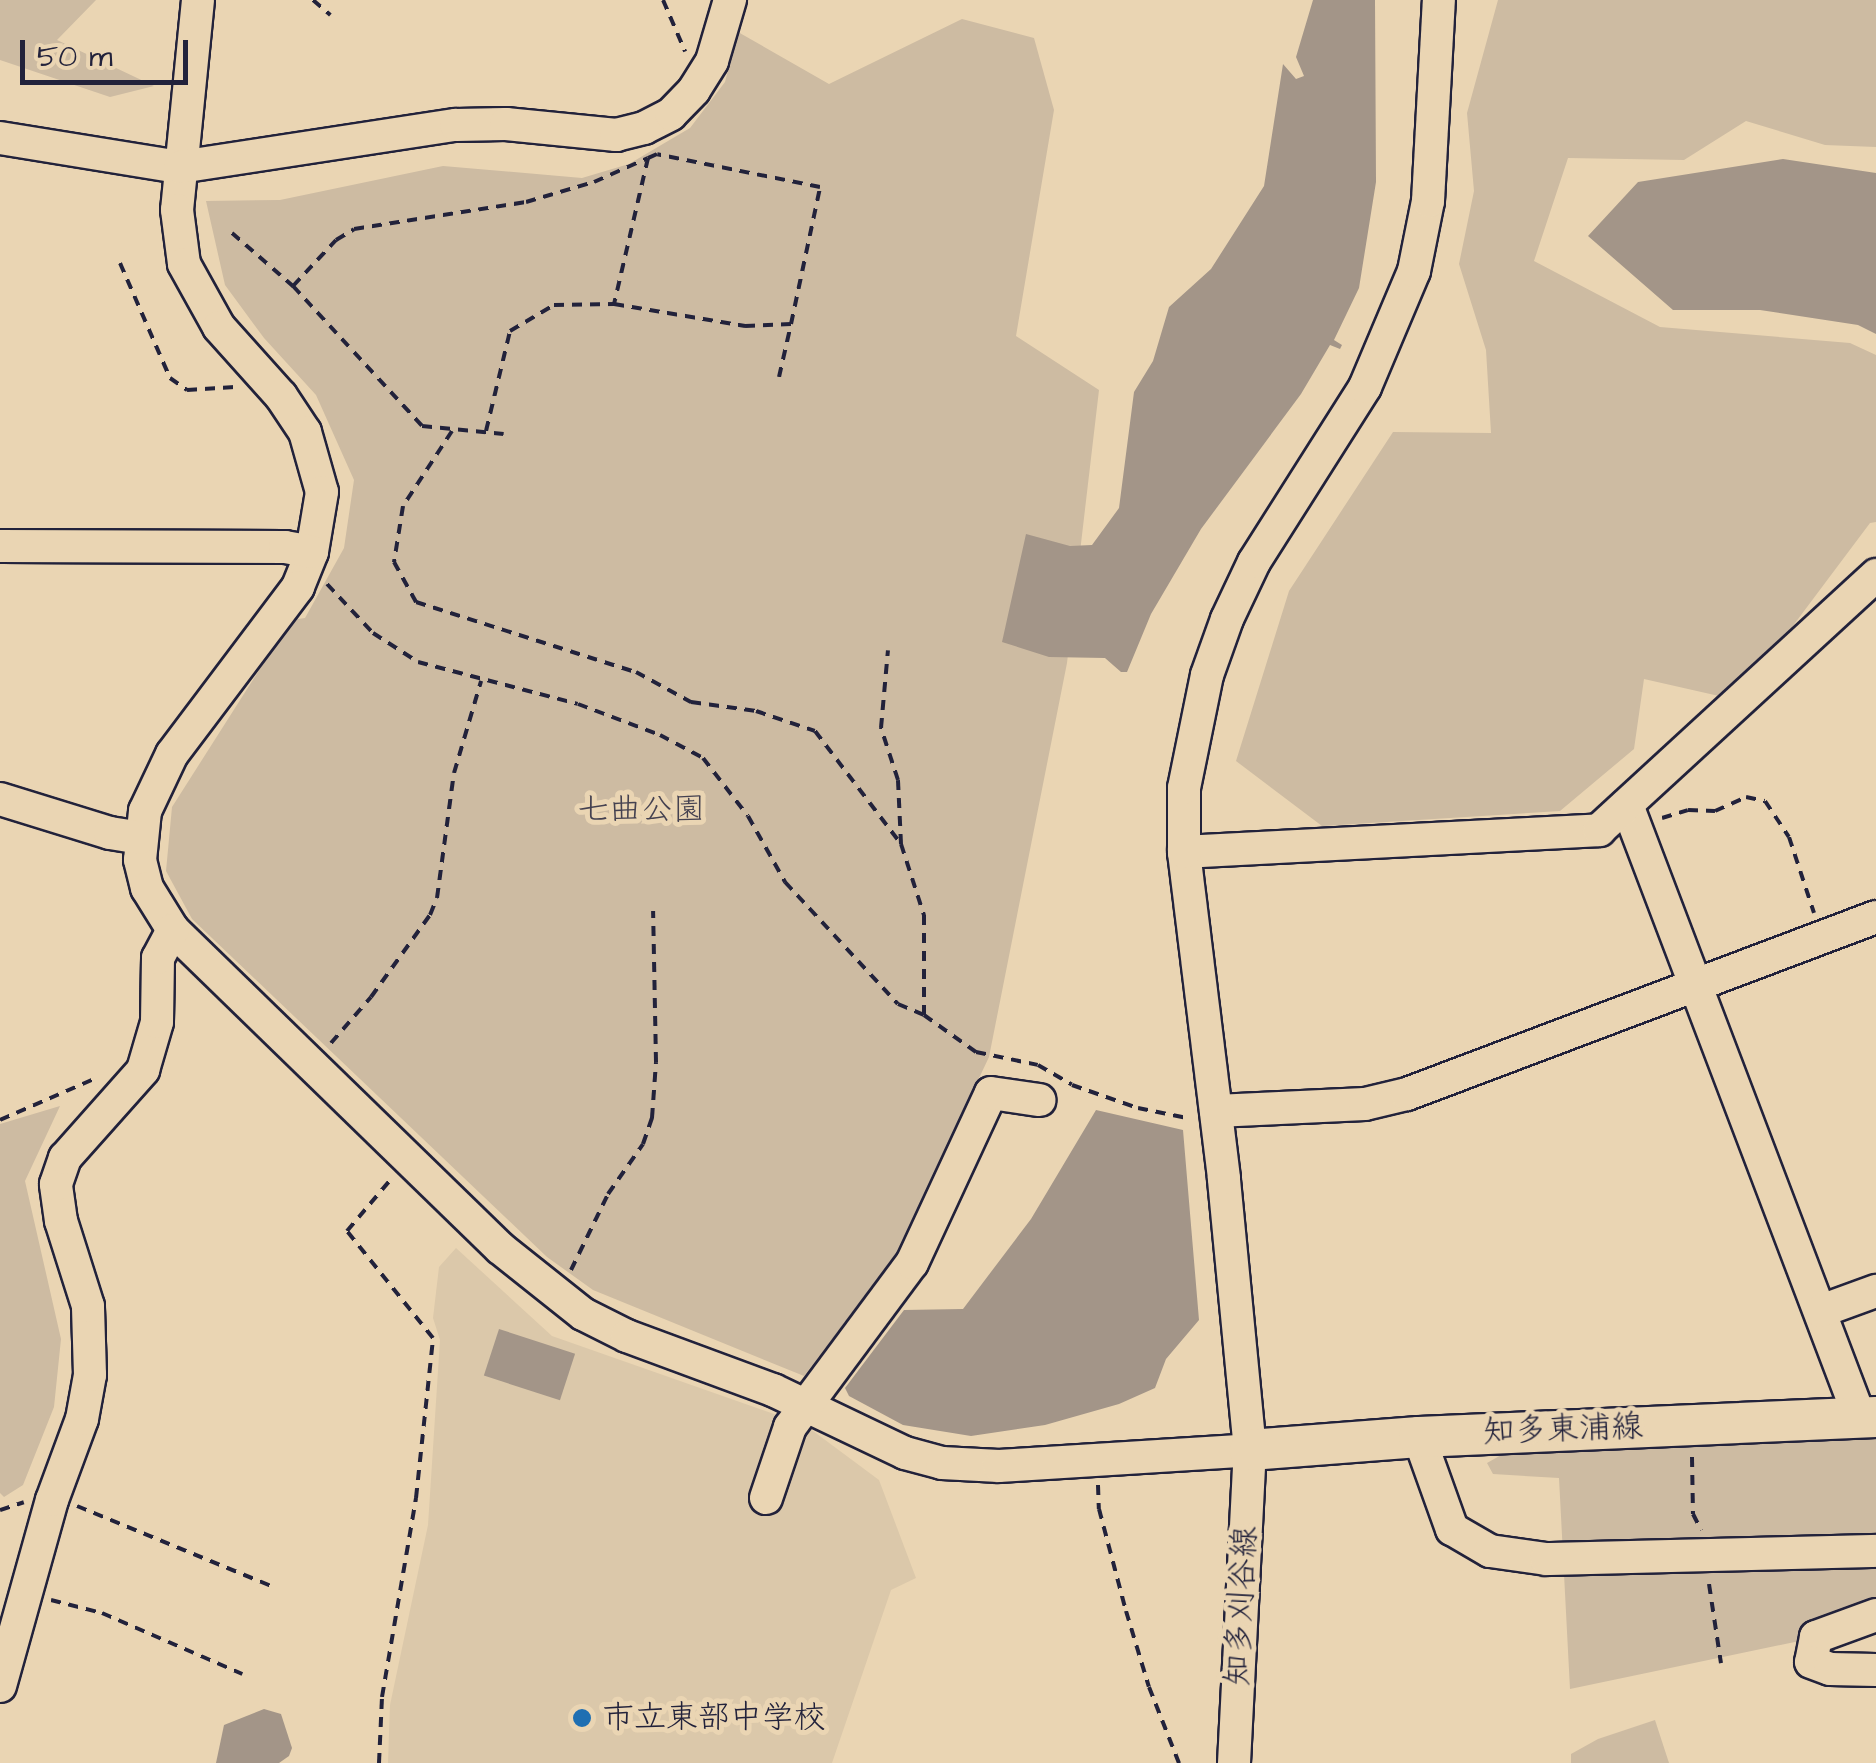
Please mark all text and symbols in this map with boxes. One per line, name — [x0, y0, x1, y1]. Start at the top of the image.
scale bar — [25, 20, 192, 82]
text: 50 m — [37, 36, 113, 78]
park label: 七曲公園 — [577, 791, 705, 829]
street label: 知多東浦線 — [1482, 1408, 1644, 1452]
street label: 知多刈谷線 — [1219, 1525, 1265, 1687]
place label: 市立東部中学校 — [602, 1699, 826, 1737]
marker: 市立東部中学校 — [571, 1707, 593, 1729]

